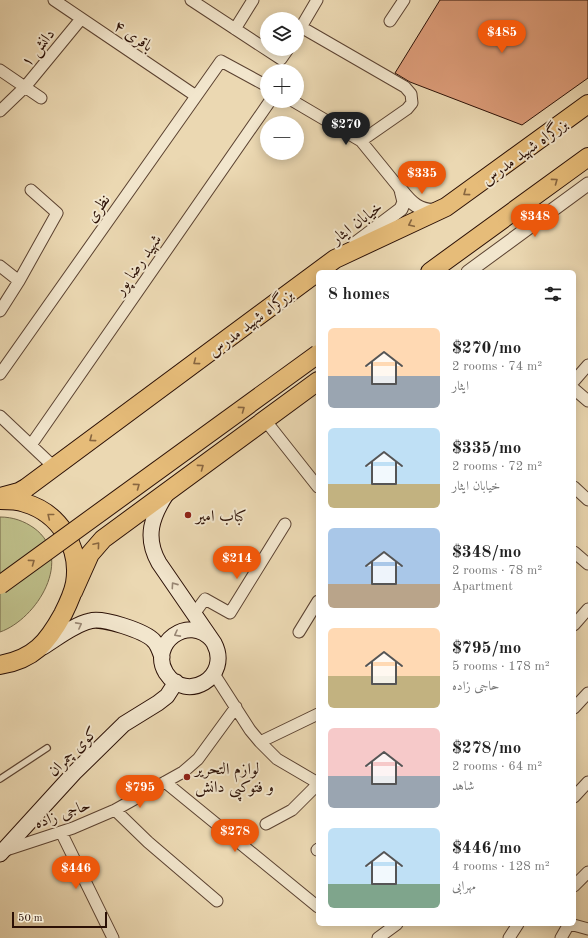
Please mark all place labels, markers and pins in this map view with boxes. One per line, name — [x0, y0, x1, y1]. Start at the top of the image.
pin: $485 — [478, 20, 526, 54]
pin: $270 — [322, 112, 370, 146]
pin: $335 — [398, 161, 446, 195]
pin: $348 — [511, 204, 559, 238]
place label: کباب امیر — [194, 509, 247, 526]
marker: کباب امیر — [183, 510, 193, 520]
pin: $214 — [213, 546, 261, 580]
place label: لوازم التحریر و فتوکپی دانش — [193, 762, 274, 802]
marker: لوازم التحریر و فتوکپی دانش — [182, 772, 192, 782]
pin: $795 — [116, 775, 164, 809]
pin: $278 — [211, 819, 259, 853]
pin: $446 — [52, 856, 100, 890]

